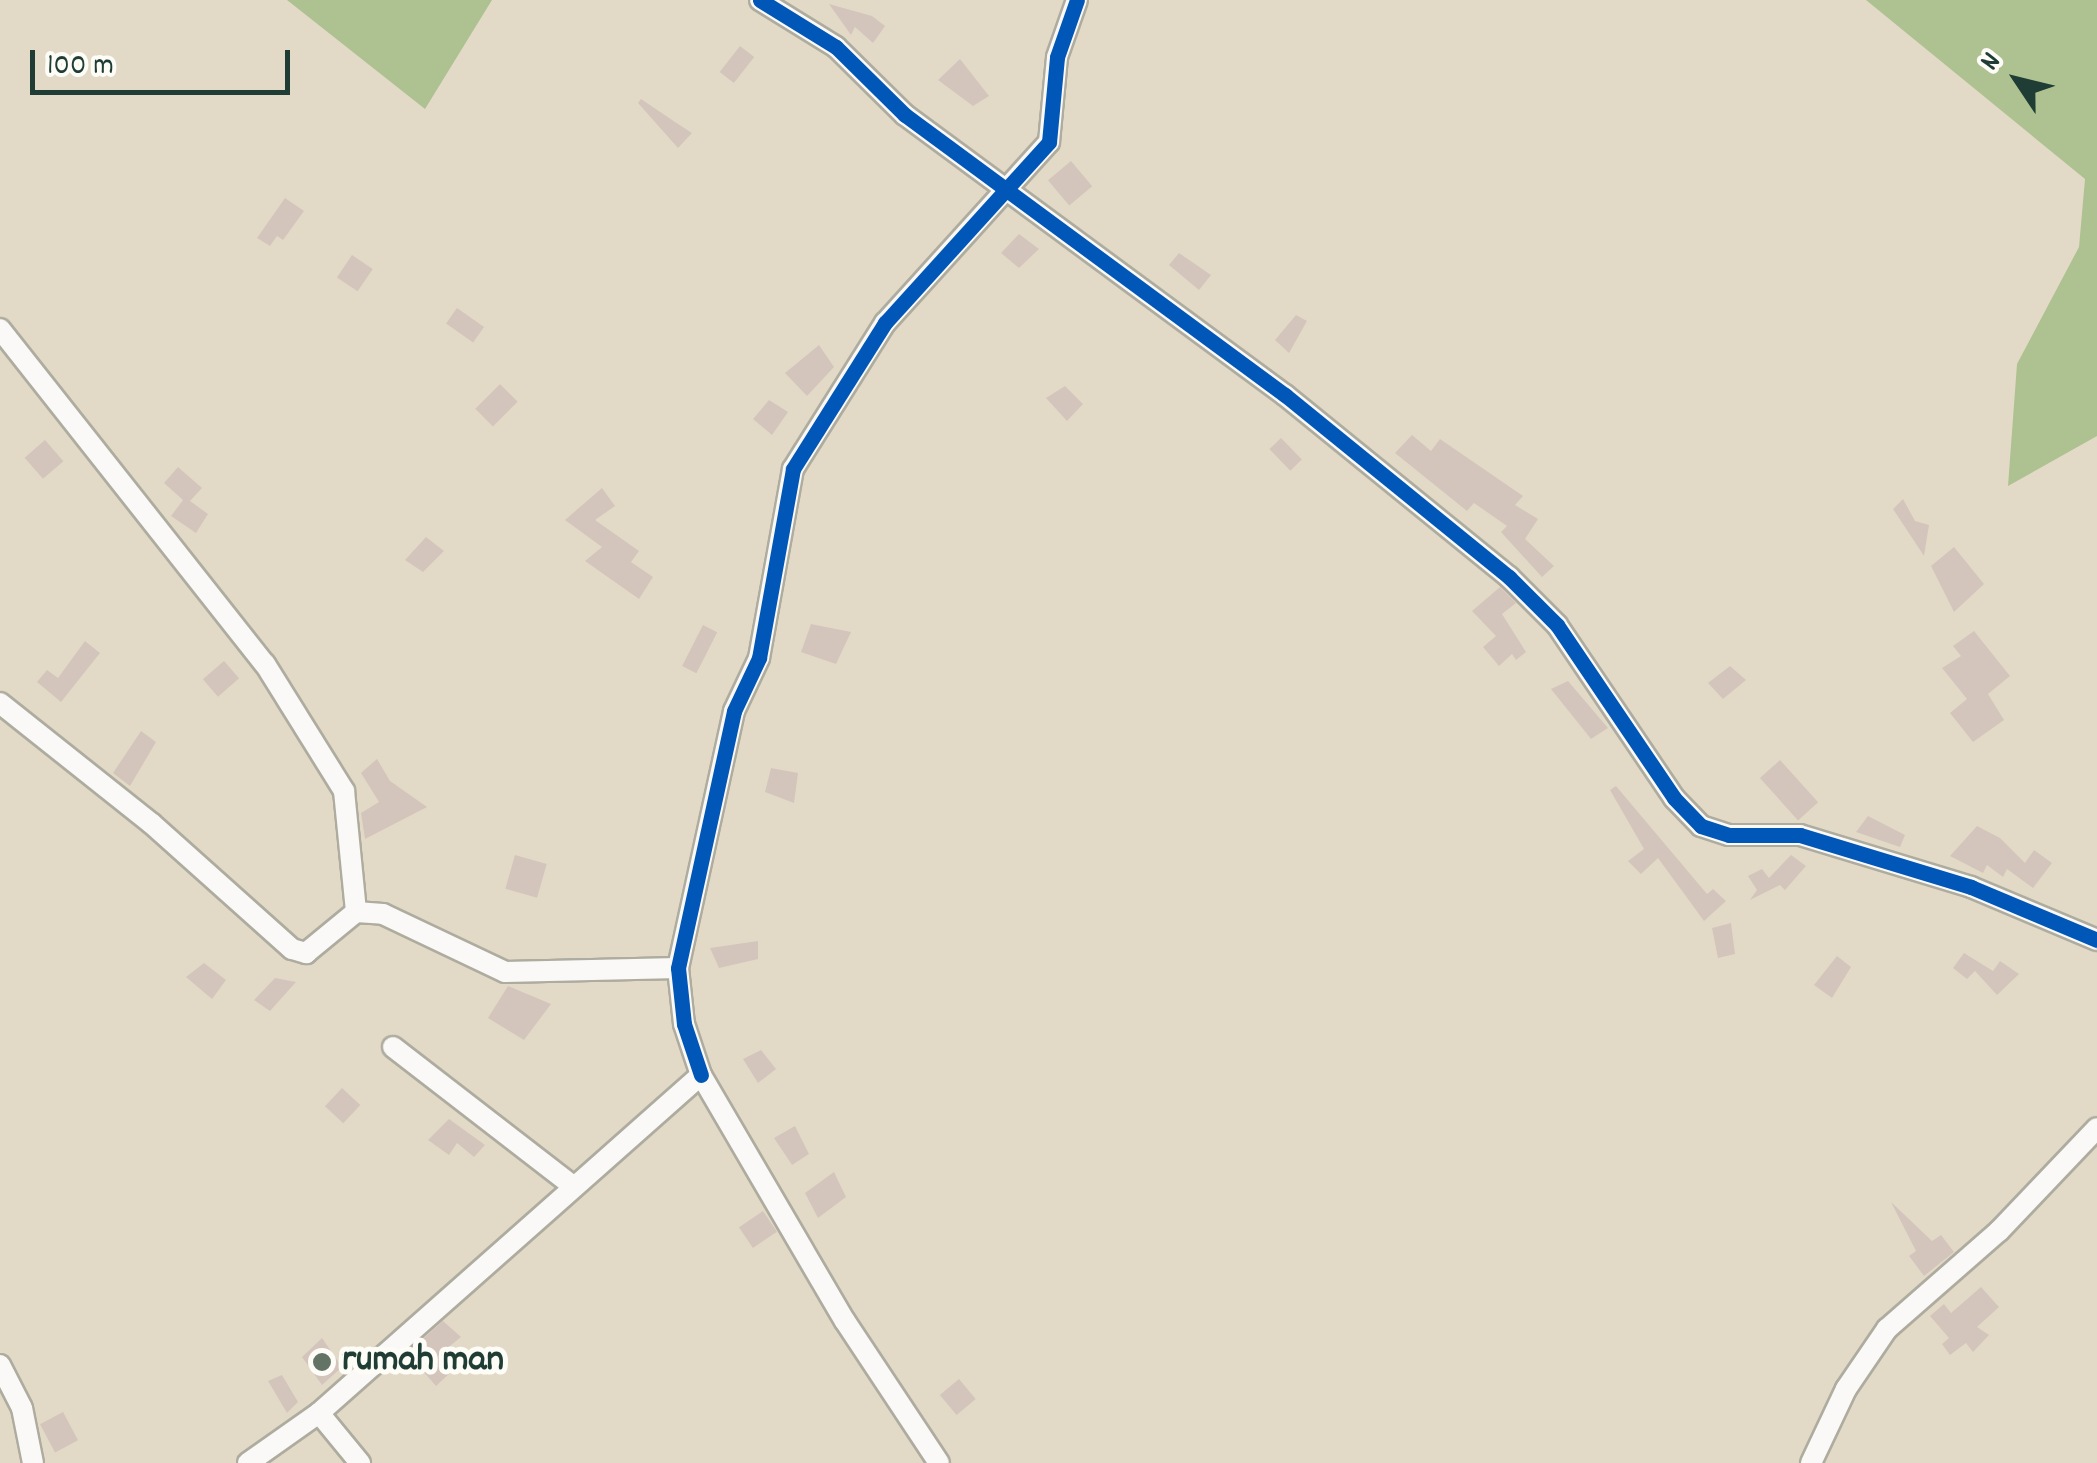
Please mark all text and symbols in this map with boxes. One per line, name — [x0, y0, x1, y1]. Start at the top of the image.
scale bar — [35, 30, 295, 92]
north arrow — [1967, 30, 2067, 130]
text: 100 m — [47, 46, 114, 89]
text: N — [1972, 46, 2013, 80]
place label: rumah man — [342, 1339, 504, 1385]
marker: rumah man — [311, 1351, 333, 1373]

